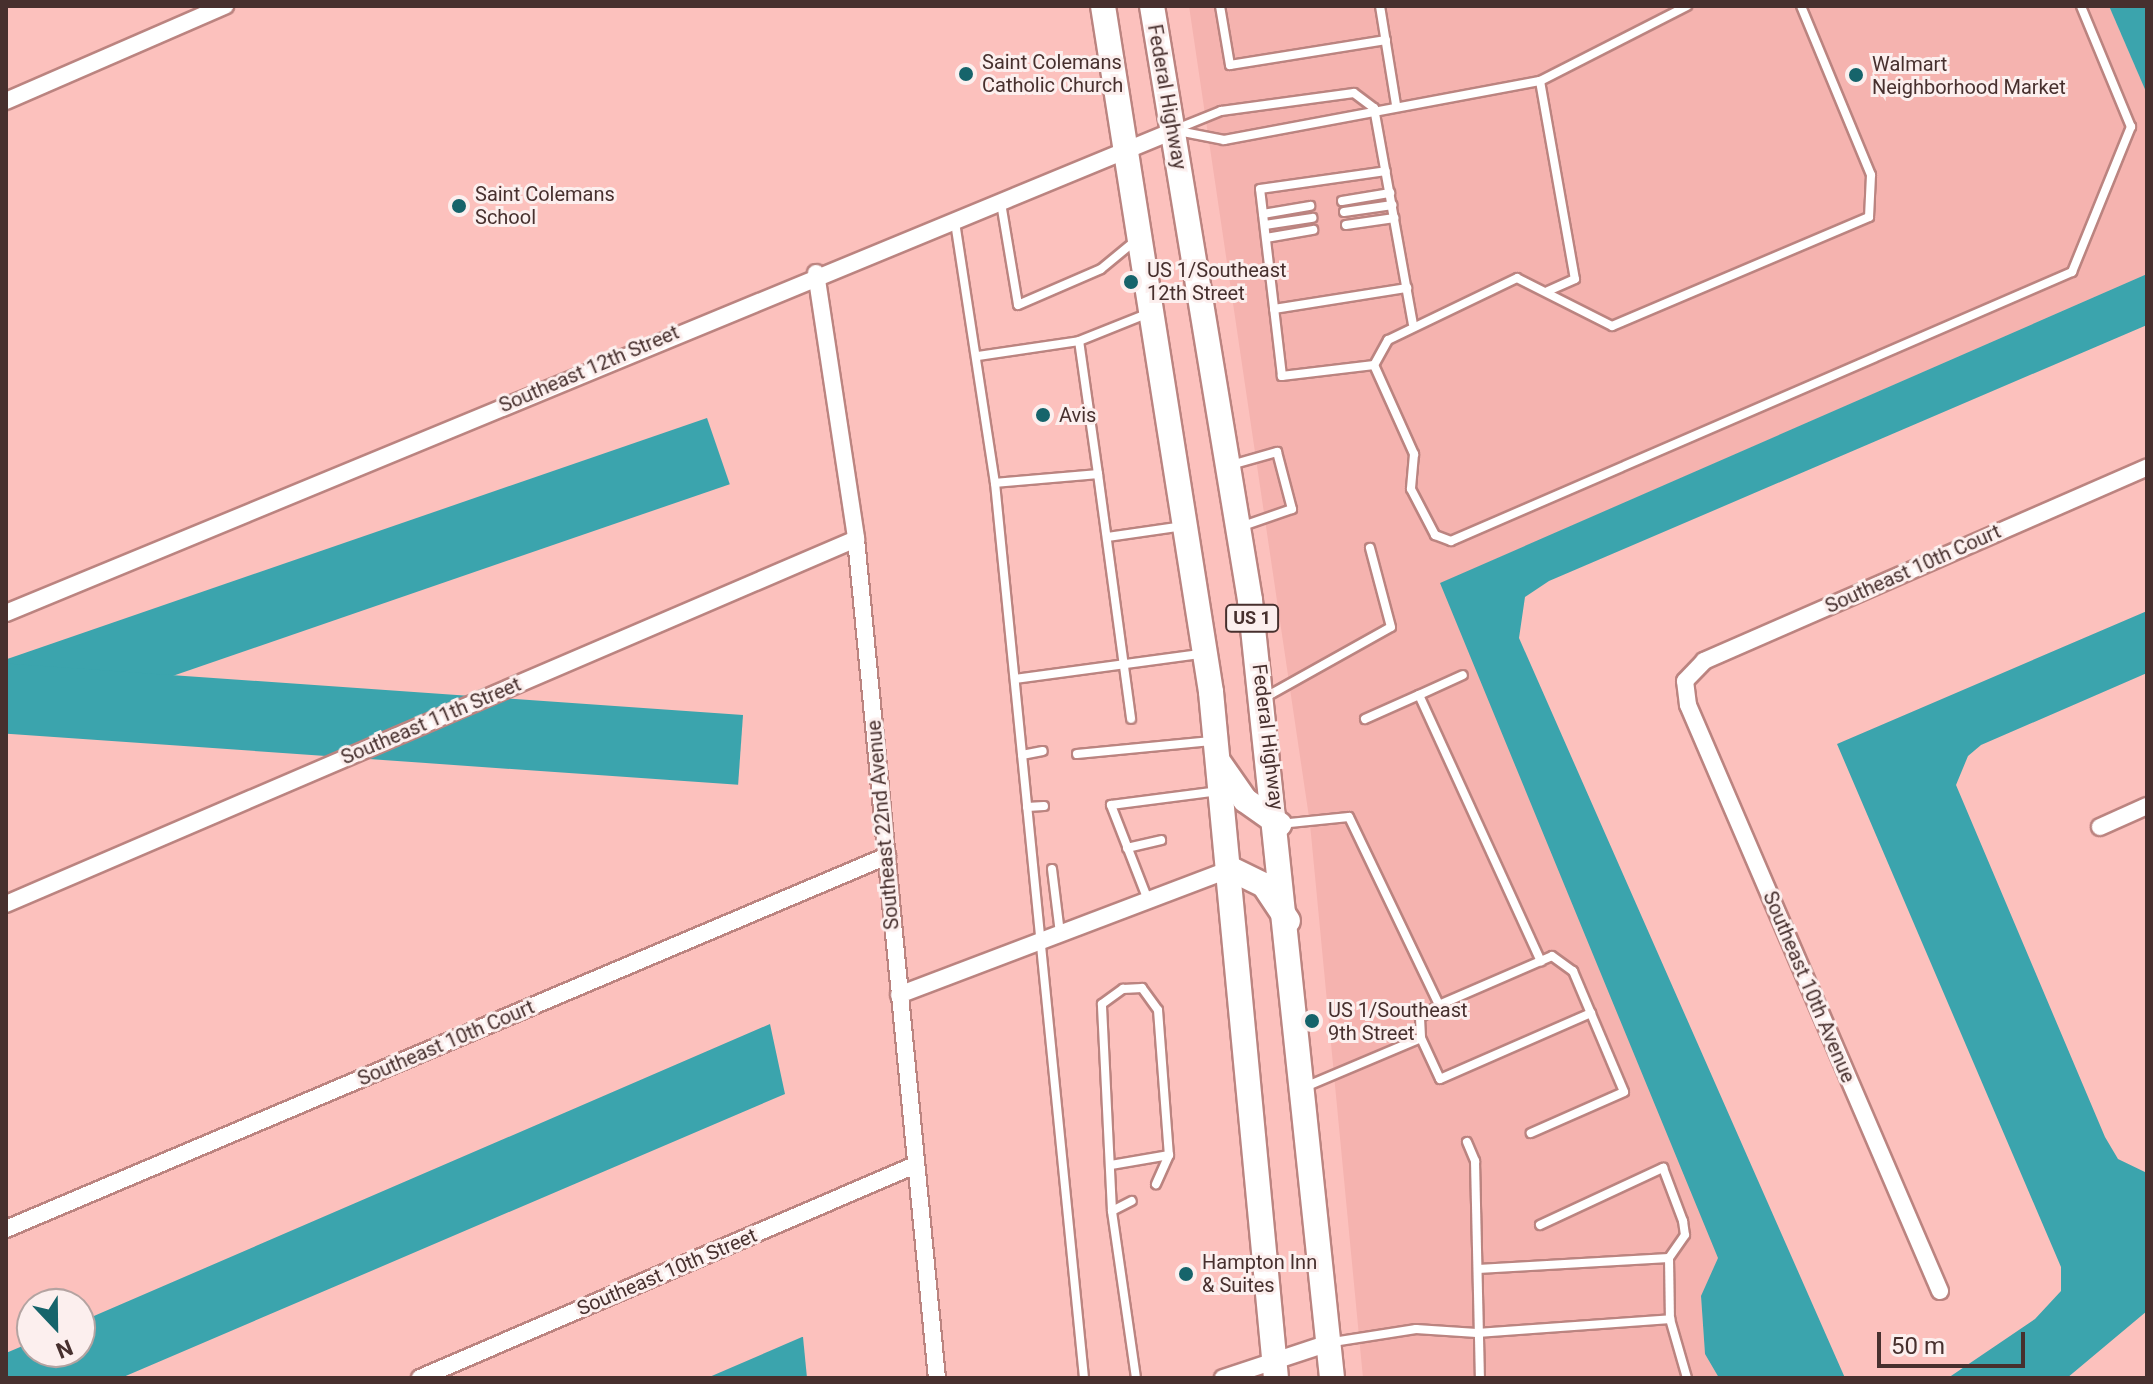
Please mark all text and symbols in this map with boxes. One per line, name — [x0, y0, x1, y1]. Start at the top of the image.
street label: Federal Highway — [1142, 23, 1192, 171]
place label: Saint Colemans Catholic Church — [982, 50, 1123, 97]
place label: Walmart Neighborhood Market — [1872, 52, 2066, 99]
marker: Saint Colemans Catholic Church — [957, 65, 975, 83]
marker: Walmart Neighborhood Market — [1847, 66, 1865, 84]
place label: Saint Colemans School — [475, 182, 615, 229]
marker: Saint Colemans School — [450, 197, 468, 215]
place label: US 1/Southeast 12th Street — [1147, 258, 1287, 305]
marker: US 1/Southeast 12th Street — [1122, 273, 1140, 291]
street label: Southeast 12th Street — [496, 320, 682, 418]
place label: Avis — [1059, 403, 1096, 427]
marker: Avis — [1034, 406, 1052, 424]
street label: Southeast 10th Court — [1822, 520, 2004, 618]
road number: US 1 — [1224, 604, 1280, 632]
street label: Federal Highway — [1247, 663, 1289, 811]
street label: Southeast 11th Street — [338, 672, 524, 770]
street label: Southeast 22nd Avenue — [862, 719, 904, 931]
street label: Southeast 10th Avenue — [1758, 888, 1860, 1086]
street label: Southeast 10th Court — [354, 995, 538, 1091]
place label: US 1/Southeast 9th Street — [1328, 998, 1468, 1045]
marker: US 1/Southeast 9th Street — [1303, 1012, 1321, 1030]
street label: Southeast 10th Street — [574, 1223, 760, 1321]
place label: Hampton Inn & Suites — [1202, 1250, 1317, 1297]
marker: Hampton Inn & Suites — [1177, 1265, 1195, 1283]
north arrow — [16, 1288, 96, 1368]
scale bar — [1881, 1316, 2029, 1366]
text: 50 m — [1891, 1332, 1945, 1360]
text: N — [53, 1334, 76, 1363]

